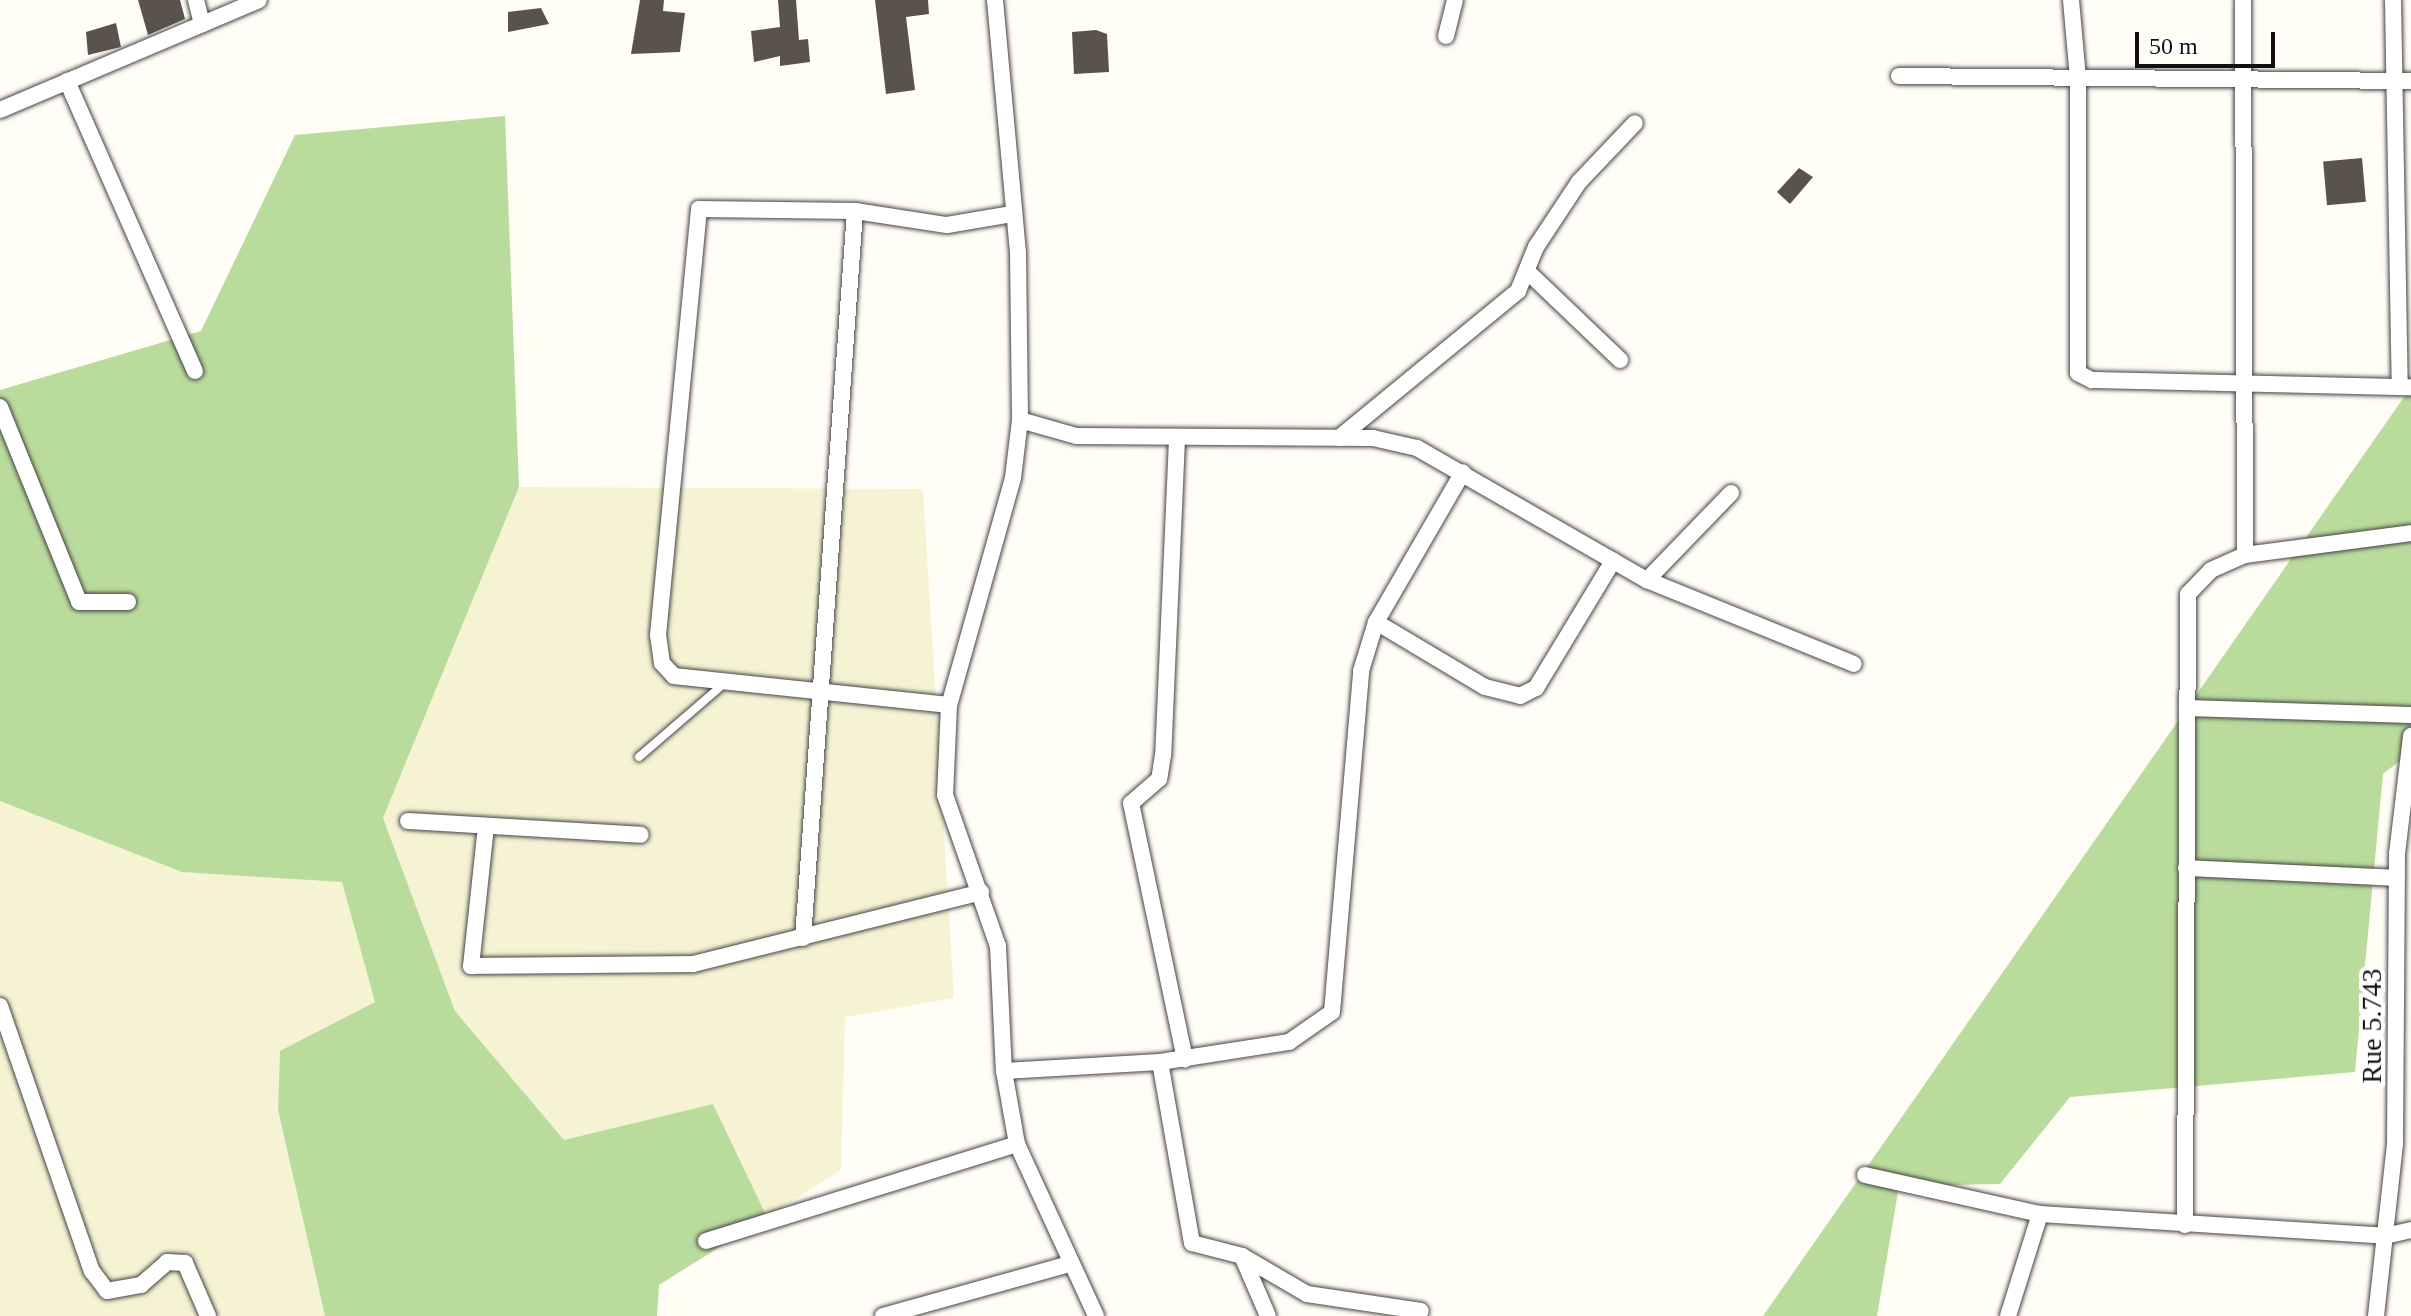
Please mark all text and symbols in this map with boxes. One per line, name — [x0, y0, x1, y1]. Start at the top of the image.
scale bar — [2139, 16, 2279, 66]
text: 50 m — [2149, 33, 2198, 59]
street label: Rue 5.743 — [2355, 968, 2389, 1084]

